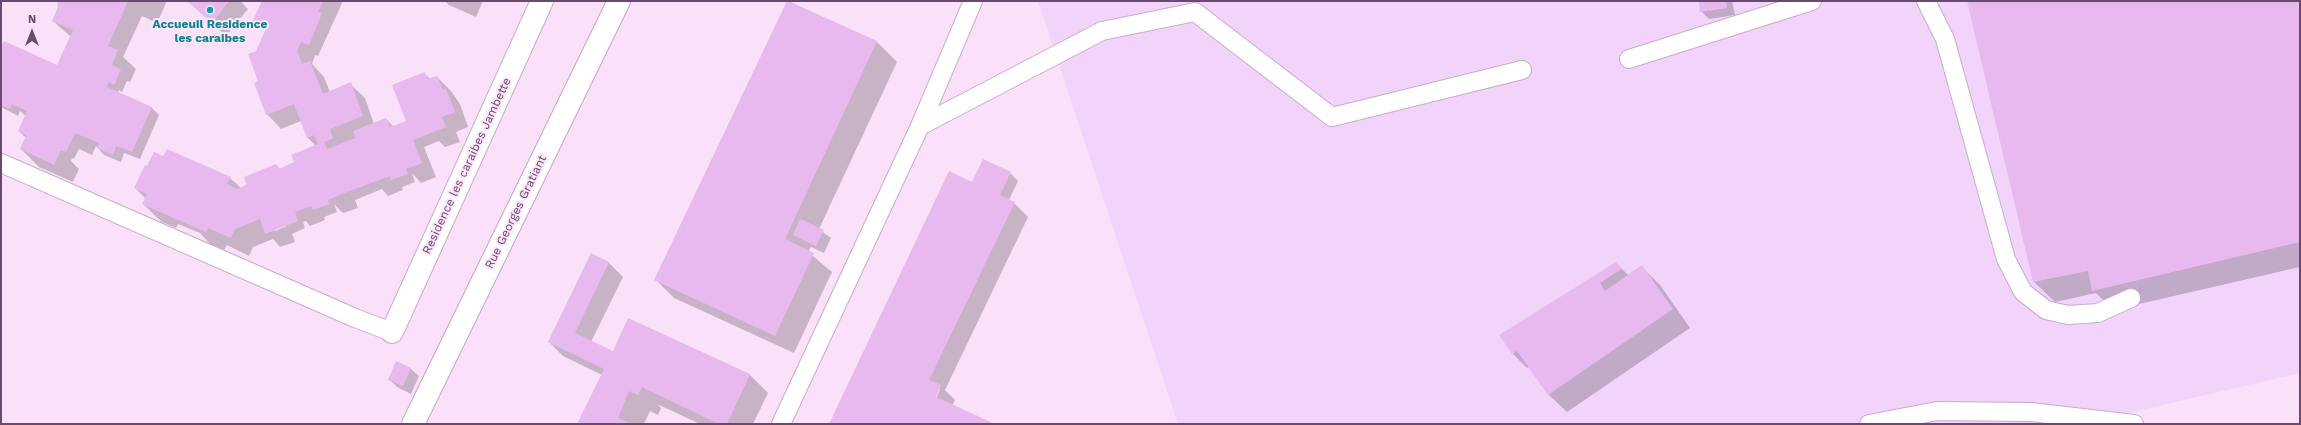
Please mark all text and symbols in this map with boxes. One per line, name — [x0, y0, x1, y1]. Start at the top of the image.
marker: Accueuil Residence les caraibes — [205, 5, 215, 15]
north arrow — [12, 12, 52, 52]
text: N — [28, 13, 36, 26]
place label: Accueuil Residence les caraibes — [153, 17, 267, 45]
street label: Residence les caraibes Jambette — [420, 75, 514, 257]
street label: Rue Georges Gratiant — [482, 153, 550, 271]

